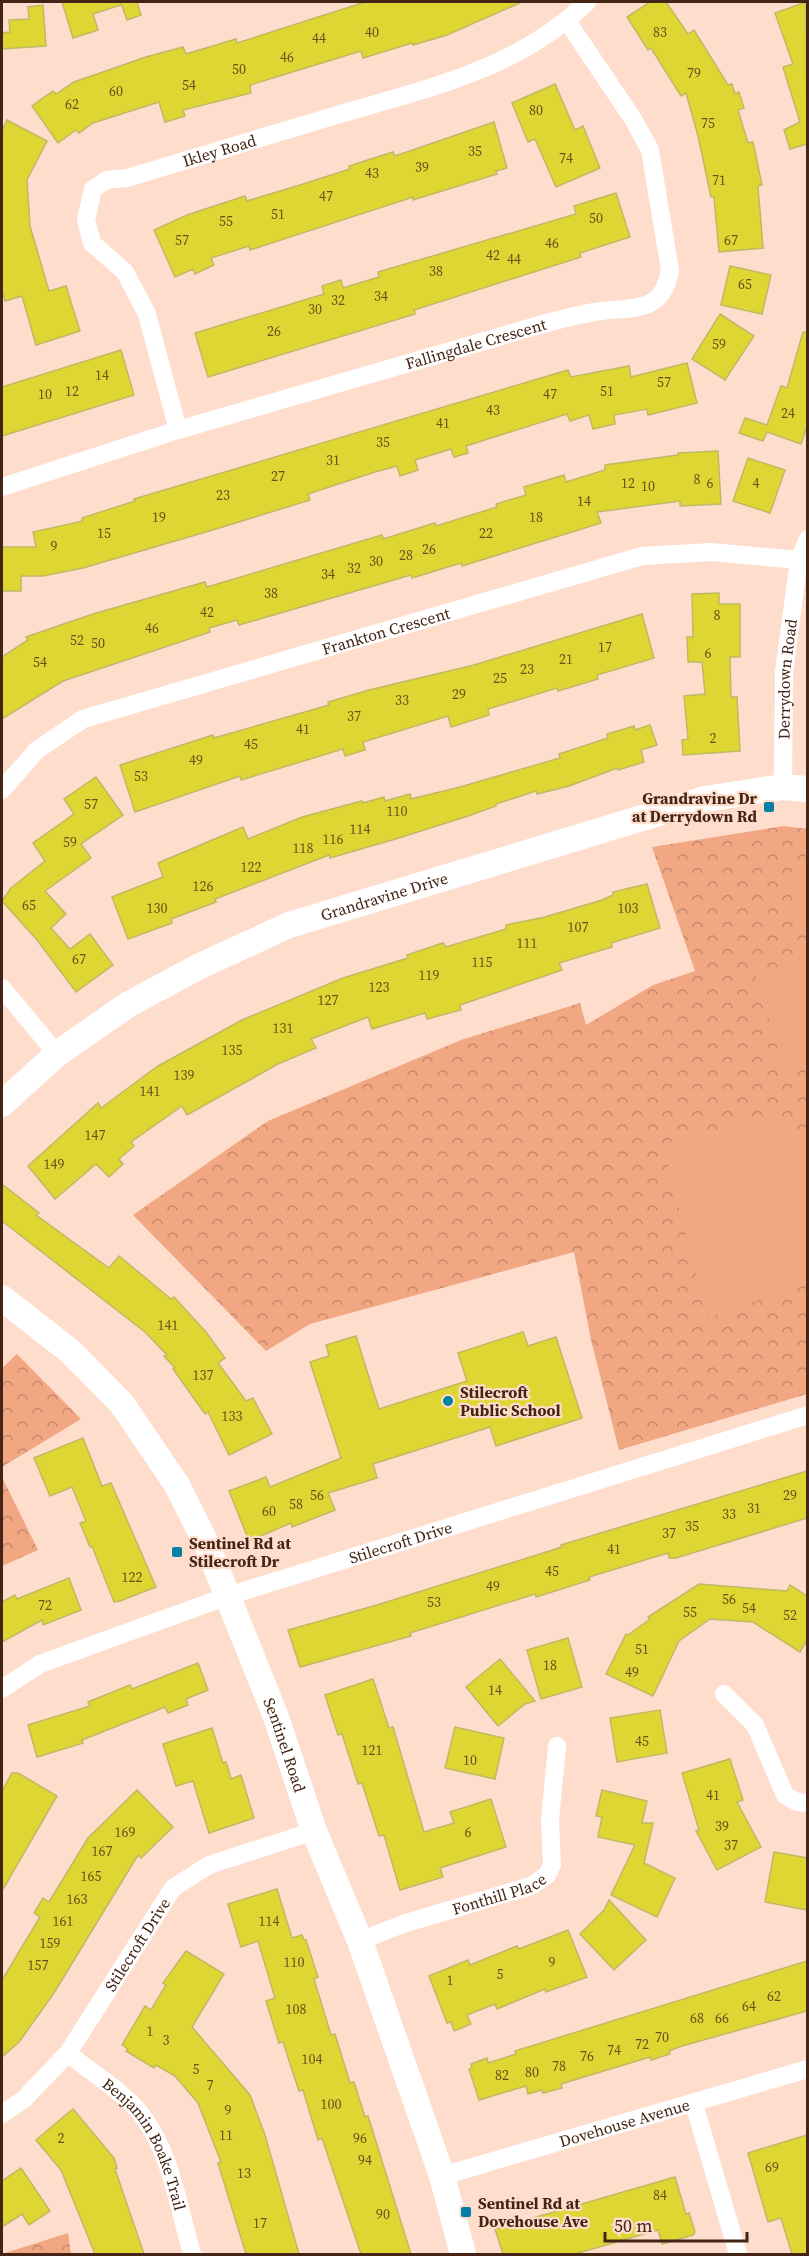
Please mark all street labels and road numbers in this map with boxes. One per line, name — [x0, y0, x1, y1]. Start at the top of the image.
street label: Ikley Road — [180, 129, 259, 172]
street label: Fallingdale Crescent — [403, 313, 549, 374]
street label: Frankton Crescent — [319, 601, 453, 660]
street label: Derrydown Road — [772, 618, 802, 740]
street label: Grandravine Drive — [318, 867, 451, 926]
street label: Stilecroft Drive — [346, 1516, 455, 1569]
street label: Sentinel Road — [258, 1694, 311, 1795]
street label: Fonthill Place — [449, 1868, 551, 1920]
street label: Stilecroft Drive — [99, 1893, 175, 1995]
street label: Benjamin Boake Trail — [98, 2072, 191, 2213]
street label: Dovehouse Avenue — [557, 2093, 692, 2152]

